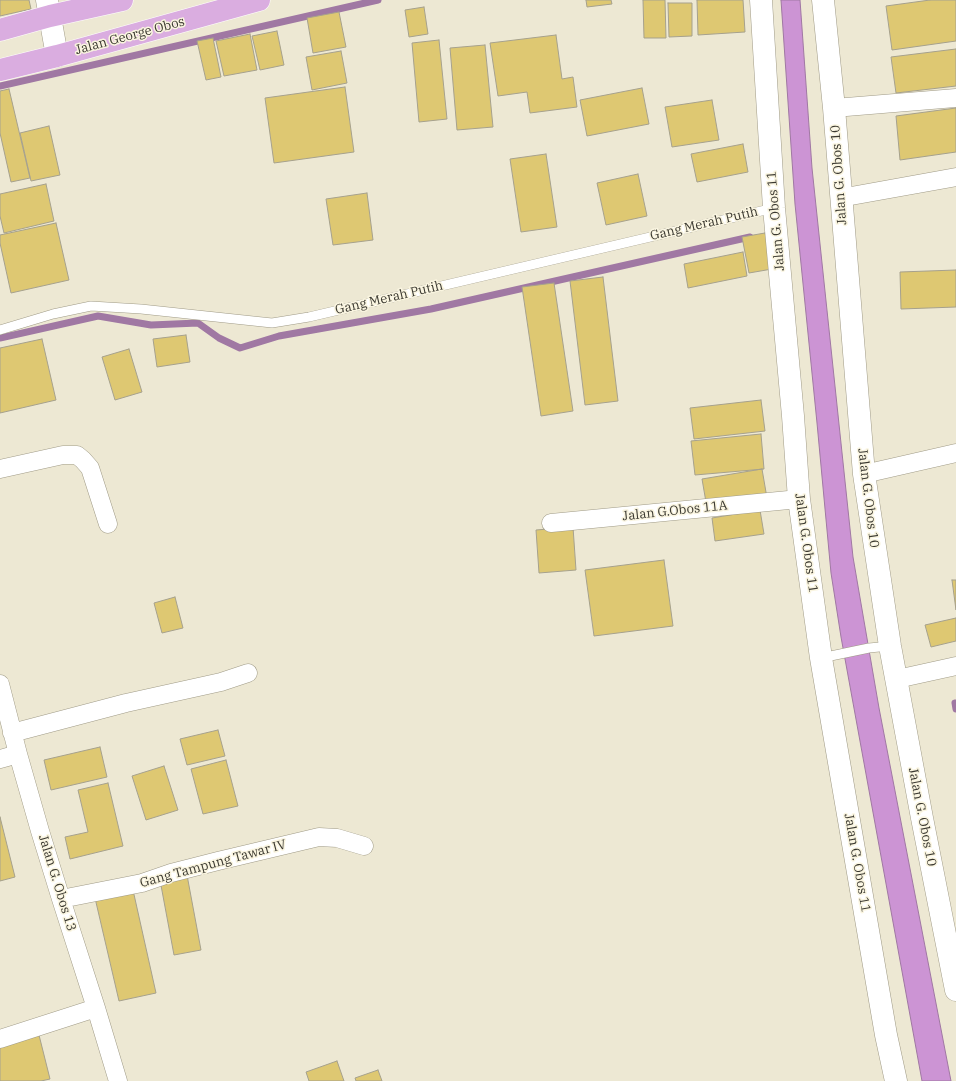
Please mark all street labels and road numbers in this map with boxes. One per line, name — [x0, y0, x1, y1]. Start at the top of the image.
street label: Jalan George Obos — [74, 14, 186, 58]
street label: Jalan G. Obos 10 — [828, 124, 850, 226]
street label: Jalan G. Obos 11 — [764, 170, 788, 272]
street label: Gang Merah Putih — [649, 204, 759, 244]
street label: Gang Merah Putih — [334, 278, 444, 318]
street label: Jalan G. Obos 10 — [854, 447, 882, 549]
street label: Jalan G. Obos 11 — [791, 492, 821, 594]
street label: Jalan G.Obos 11A — [622, 498, 728, 524]
street label: Jalan G. Obos 10 — [905, 766, 939, 868]
street label: Jalan G. Obos 11 — [841, 812, 873, 914]
street label: Jalan G. Obos 13 — [35, 833, 79, 933]
street label: Gang Tampung Tawar IV — [138, 837, 288, 891]

